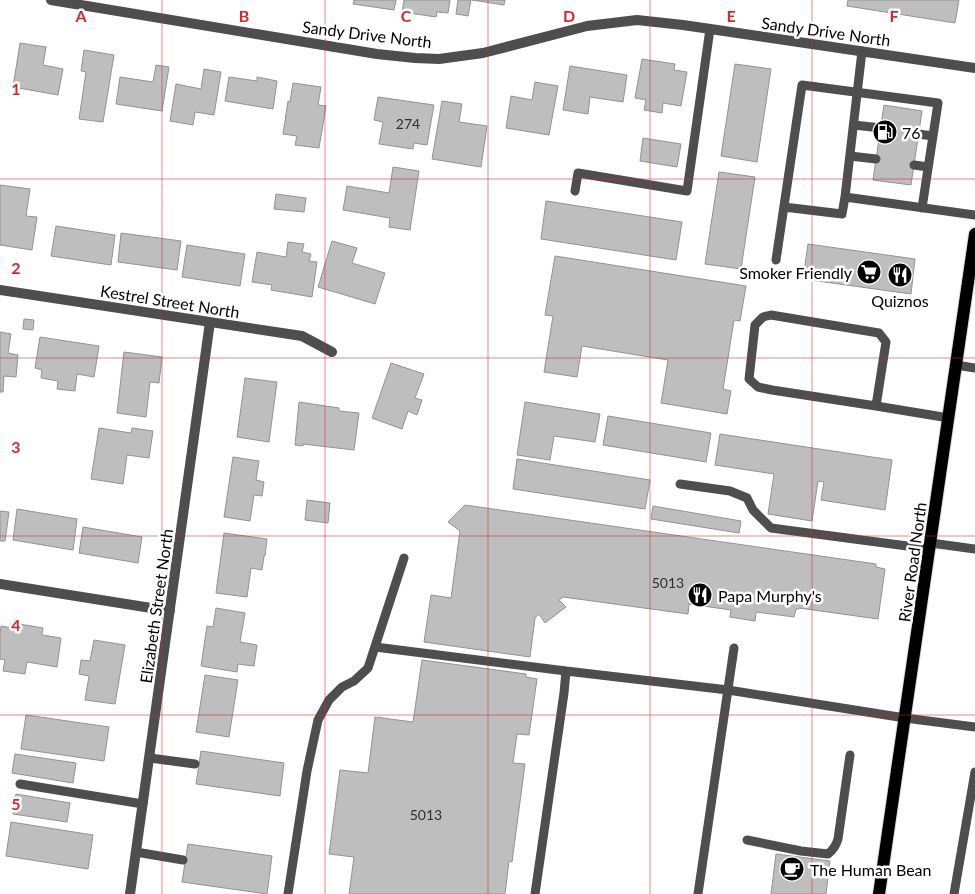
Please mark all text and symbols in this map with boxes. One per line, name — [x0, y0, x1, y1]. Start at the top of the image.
text: A — [74, 6, 87, 25]
text: B — [239, 6, 249, 25]
text: C — [401, 6, 412, 25]
text: D — [563, 6, 575, 25]
text: E — [726, 6, 736, 25]
text: F — [889, 6, 899, 25]
street label: Sandy Drive North — [760, 13, 892, 49]
street label: Sandy Drive North — [301, 17, 433, 51]
text: 1 — [11, 79, 21, 98]
house number: 274 — [396, 115, 420, 132]
fuel station icon: 76 — [872, 119, 898, 145]
place label: 76 — [902, 123, 921, 142]
text: 2 — [11, 258, 21, 277]
supermarket icon: Smoker Friendly — [856, 259, 882, 285]
restaurant icon: Quiznos — [887, 262, 913, 288]
place label: Smoker Friendly — [739, 263, 853, 282]
street label: Kestrel Street North — [99, 281, 241, 321]
place label: Quiznos — [871, 291, 929, 310]
text: 3 — [11, 437, 21, 456]
street label: River Road North — [894, 501, 930, 623]
street label: Elizabeth Street North — [136, 528, 176, 684]
house number: 5013 — [652, 574, 684, 591]
restaurant icon: Papa Murphy's — [687, 582, 713, 608]
place label: Papa Murphy's — [718, 586, 822, 605]
text: 4 — [11, 615, 21, 634]
text: 5 — [11, 794, 21, 813]
house number: 5013 — [410, 806, 442, 823]
cafe icon: The Human Bean — [779, 856, 805, 882]
place label: The Human Bean — [810, 860, 931, 879]

